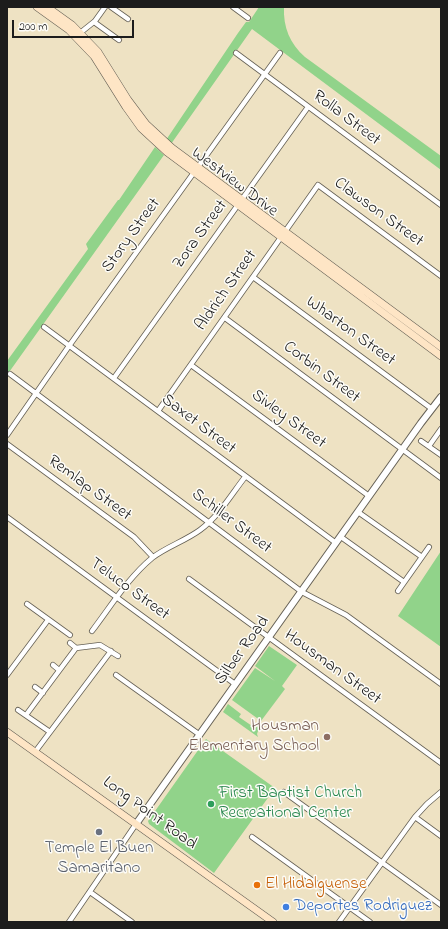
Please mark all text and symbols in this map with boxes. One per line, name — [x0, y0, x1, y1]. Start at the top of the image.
scale bar — [14, 12, 136, 38]
text: 200 m — [19, 18, 48, 36]
street label: Rolla Street — [308, 87, 384, 151]
street label: Westview Drive — [187, 144, 281, 222]
street label: Clawson Street — [329, 174, 427, 252]
street label: Story Street — [98, 195, 166, 277]
street label: Zora Street — [169, 197, 233, 273]
street label: Aldrich Street — [192, 247, 262, 335]
street label: Wharton Street — [301, 293, 399, 371]
street label: Corbin Street — [279, 337, 363, 409]
street label: Sivley Street — [247, 386, 329, 454]
street label: Saxet Street — [157, 390, 239, 460]
street label: Remlap Street — [43, 452, 135, 526]
street label: Schiller Street — [187, 485, 275, 559]
street label: Teluco Street — [85, 554, 173, 626]
street label: Silber Road — [211, 613, 275, 689]
street label: Housman Street — [280, 626, 384, 710]
place label: Housman Elementary School — [189, 717, 319, 757]
marker: Housman Elementary School — [322, 732, 332, 742]
street label: Long Point Road — [98, 773, 200, 855]
place label: First Baptist Church Recreational Center — [219, 784, 362, 824]
marker: First Baptist Church Recreational Center — [206, 799, 216, 809]
marker: Temple El Buen Samaritano — [94, 827, 104, 837]
place label: Temple El Buen Samaritano — [45, 839, 153, 879]
place label: El Hidalguense — [265, 875, 367, 895]
marker: El Hidalguense — [252, 880, 262, 890]
place label: Deportes Rodriguez — [294, 897, 432, 917]
marker: Deportes Rodriguez — [281, 902, 291, 912]

